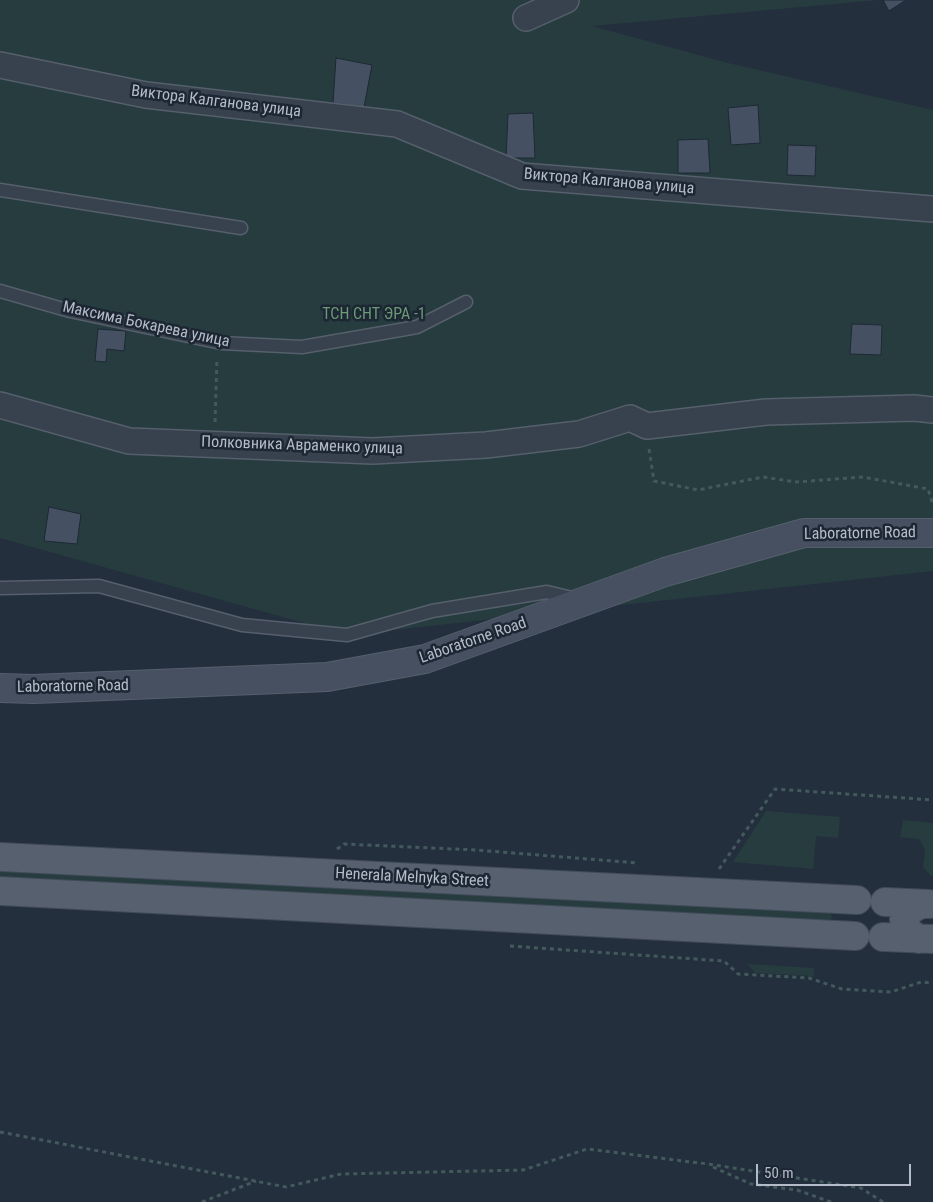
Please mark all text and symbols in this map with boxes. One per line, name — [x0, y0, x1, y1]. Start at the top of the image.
street label: Виктора Калганова улица — [130, 82, 302, 122]
street label: Виктора Калганова улица — [523, 165, 695, 199]
street label: Максима Бокарева улица — [61, 298, 231, 352]
park label: ТСН СНТ ЭРА -1 — [322, 305, 426, 325]
street label: Полковника Авраменко улица — [201, 433, 403, 459]
street label: Laboratorne Road — [804, 523, 916, 545]
street label: Laboratorne Road — [417, 614, 529, 668]
street label: Laboratorne Road — [17, 676, 129, 698]
street label: Henerala Melnyka Street — [335, 864, 489, 892]
scale bar — [758, 1154, 913, 1186]
text: 50 m — [764, 1164, 794, 1182]

